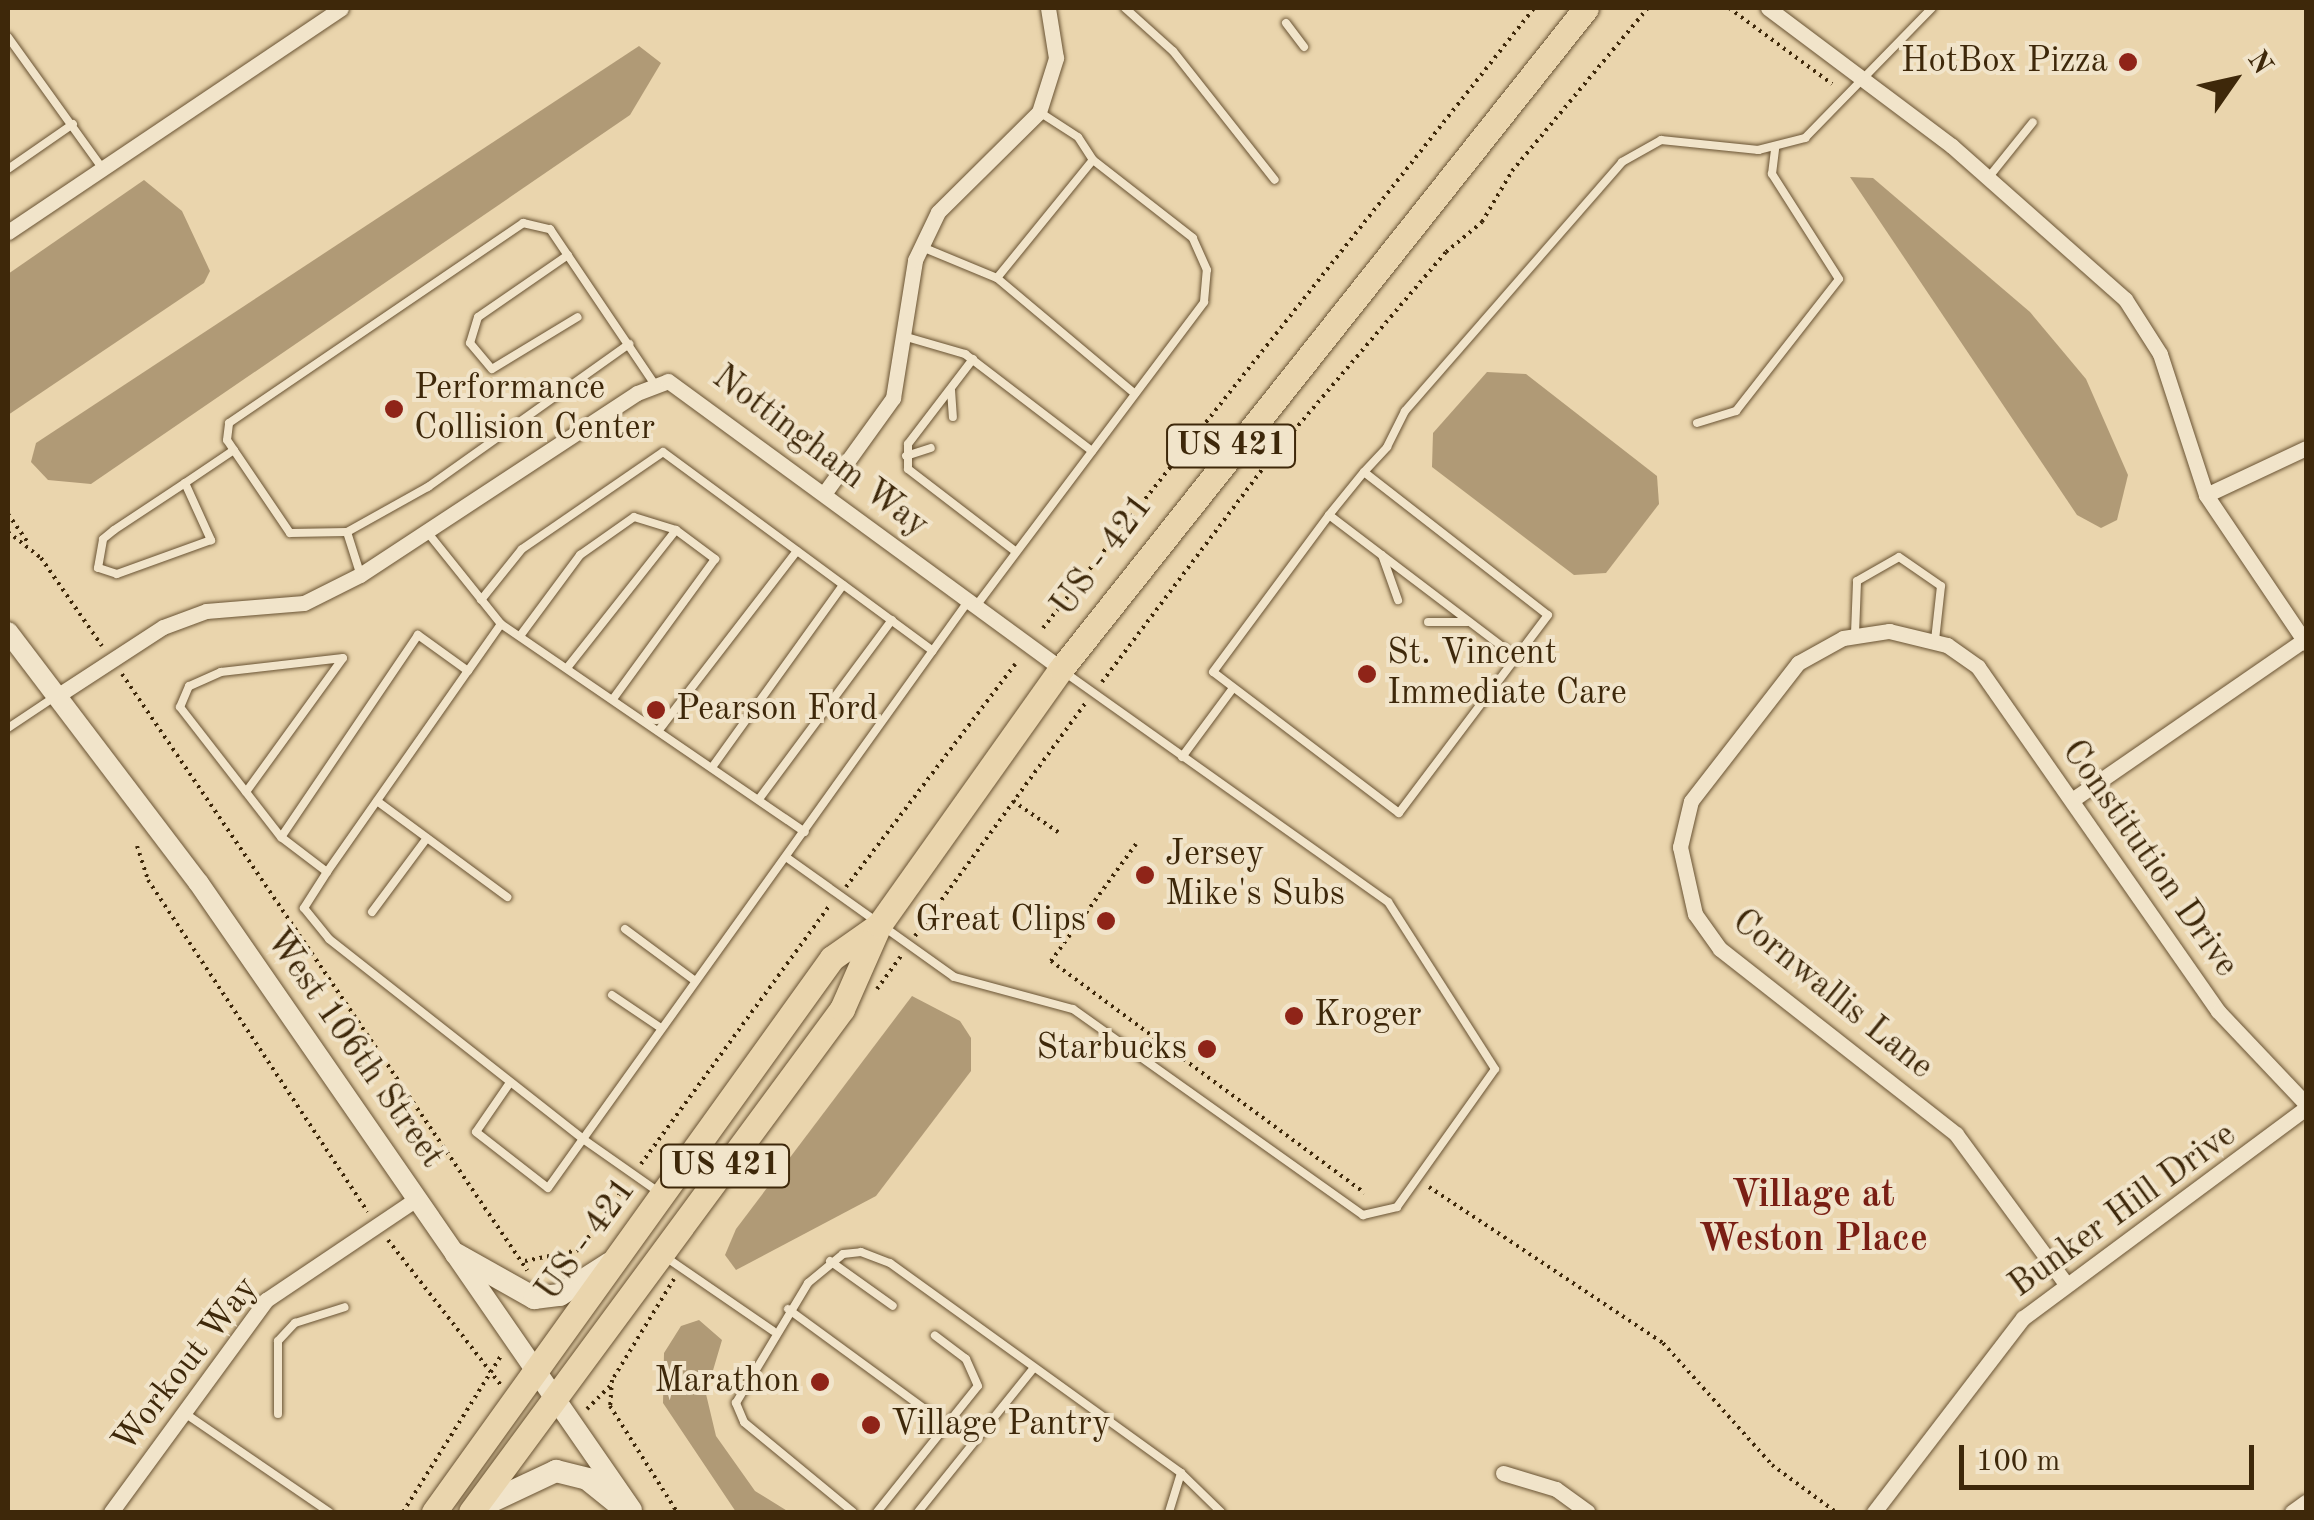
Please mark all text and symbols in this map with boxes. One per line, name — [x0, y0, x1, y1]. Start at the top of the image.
north arrow — [2184, 30, 2284, 130]
place label: HotBox Pizza — [1901, 41, 2108, 83]
text: N — [2241, 47, 2276, 80]
marker: HotBox Pizza — [2117, 51, 2139, 73]
street label: Nottingham Way — [704, 357, 936, 547]
place label: Performance Collision Center — [414, 368, 655, 450]
marker: Performance Collision Center — [383, 398, 405, 420]
road number: US 421 — [1166, 419, 1296, 473]
street label: US - 421 — [1043, 486, 1163, 626]
place label: St. Vincent Immediate Care — [1387, 633, 1627, 715]
marker: St. Vincent Immediate Care — [1356, 663, 1378, 685]
place label: Pearson Ford — [676, 689, 878, 731]
marker: Pearson Ford — [645, 699, 667, 721]
street label: Constitution Drive — [2052, 733, 2246, 985]
place label: Jersey Mike's Subs — [1165, 834, 1345, 916]
marker: Jersey Mike's Subs — [1134, 864, 1156, 886]
place label: Great Clips — [915, 900, 1086, 942]
street label: Cornwallis Lane — [1723, 901, 1941, 1089]
marker: Great Clips — [1095, 910, 1117, 932]
street label: West 106th Street — [256, 921, 452, 1177]
place label: Kroger — [1314, 995, 1422, 1037]
marker: Kroger — [1283, 1005, 1305, 1027]
place label: Starbucks — [1036, 1028, 1187, 1070]
marker: Starbucks — [1196, 1038, 1218, 1060]
street label: Bunker Hill Drive — [2001, 1115, 2245, 1307]
road number: US 421 — [660, 1139, 790, 1193]
street label: US - 421 — [528, 1170, 646, 1310]
district label: Village at Weston Place — [1698, 1174, 1928, 1264]
street label: Workout Way — [104, 1269, 268, 1461]
place label: Marathon — [654, 1361, 800, 1403]
marker: Marathon — [809, 1371, 831, 1393]
place label: Village Pantry — [891, 1404, 1111, 1446]
marker: Village Pantry — [860, 1414, 882, 1436]
scale bar — [1964, 1425, 2259, 1487]
text: 100 m — [1976, 1447, 2060, 1477]

